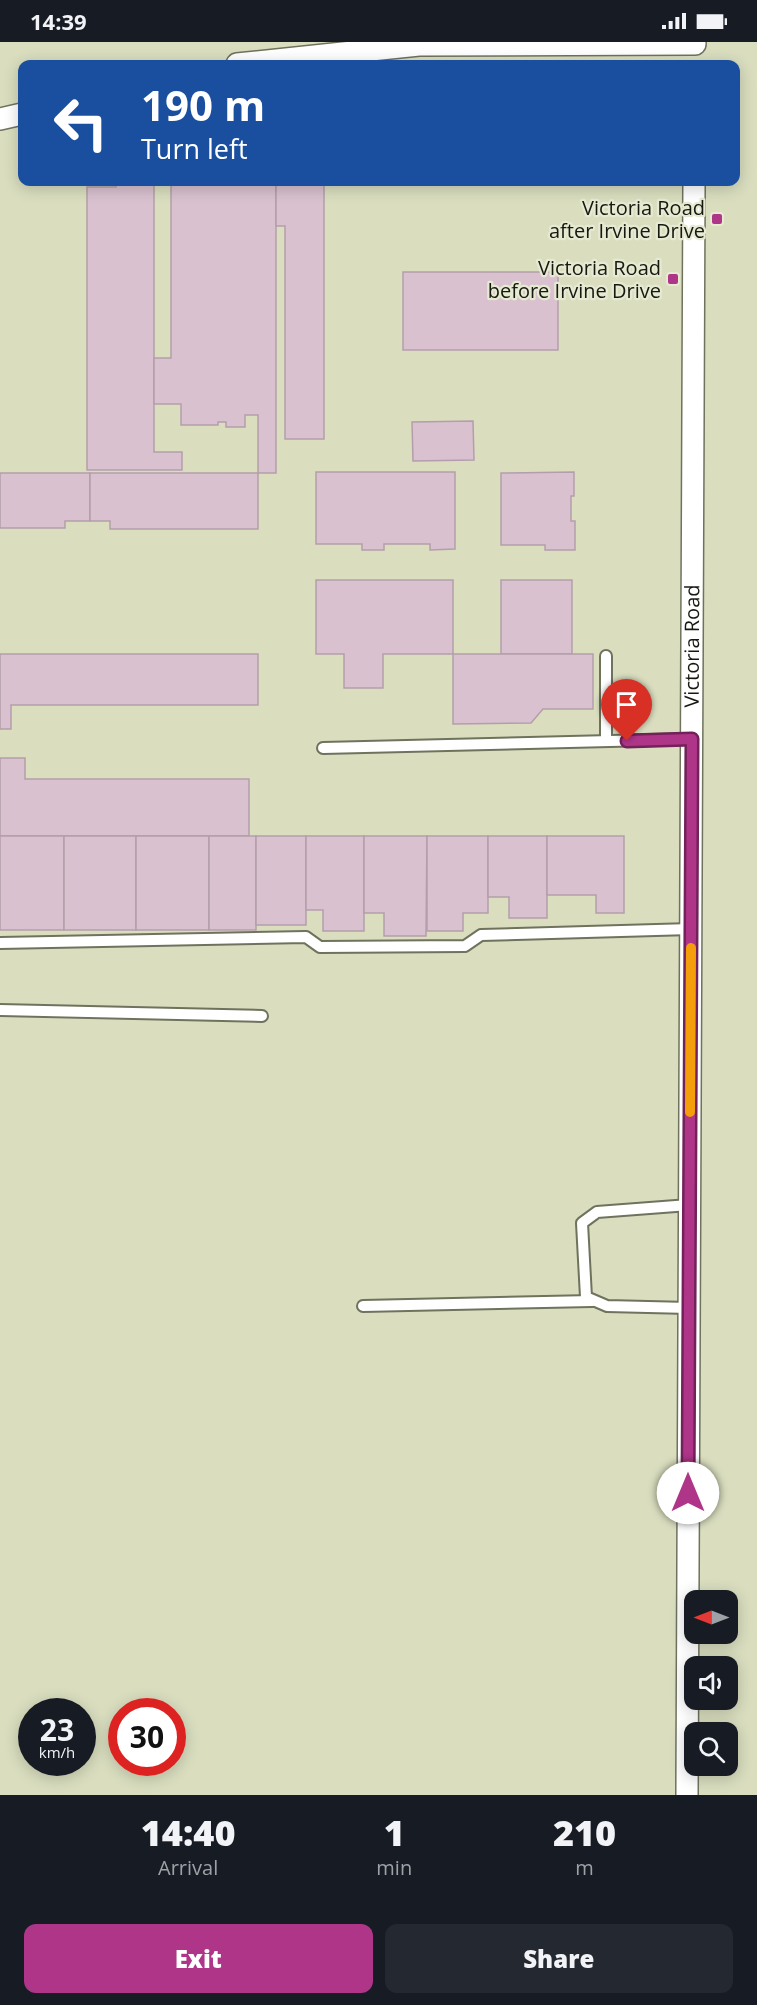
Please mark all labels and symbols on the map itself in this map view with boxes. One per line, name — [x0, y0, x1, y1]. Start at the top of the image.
place label: Victoria Road after Irvine Drive — [549, 194, 705, 244]
marker: Victoria Road after Irvine Drive — [710, 212, 724, 226]
place label: Victoria Road before Irvine Drive — [488, 254, 661, 304]
marker: Victoria Road before Irvine Drive — [666, 272, 680, 286]
street label: Victoria Road — [678, 584, 705, 708]
pin — [601, 679, 652, 741]
position arrow — [656, 1461, 720, 1525]
north arrow — [684, 1590, 738, 1644]
speed limit sign: 30 — [108, 1698, 186, 1776]

